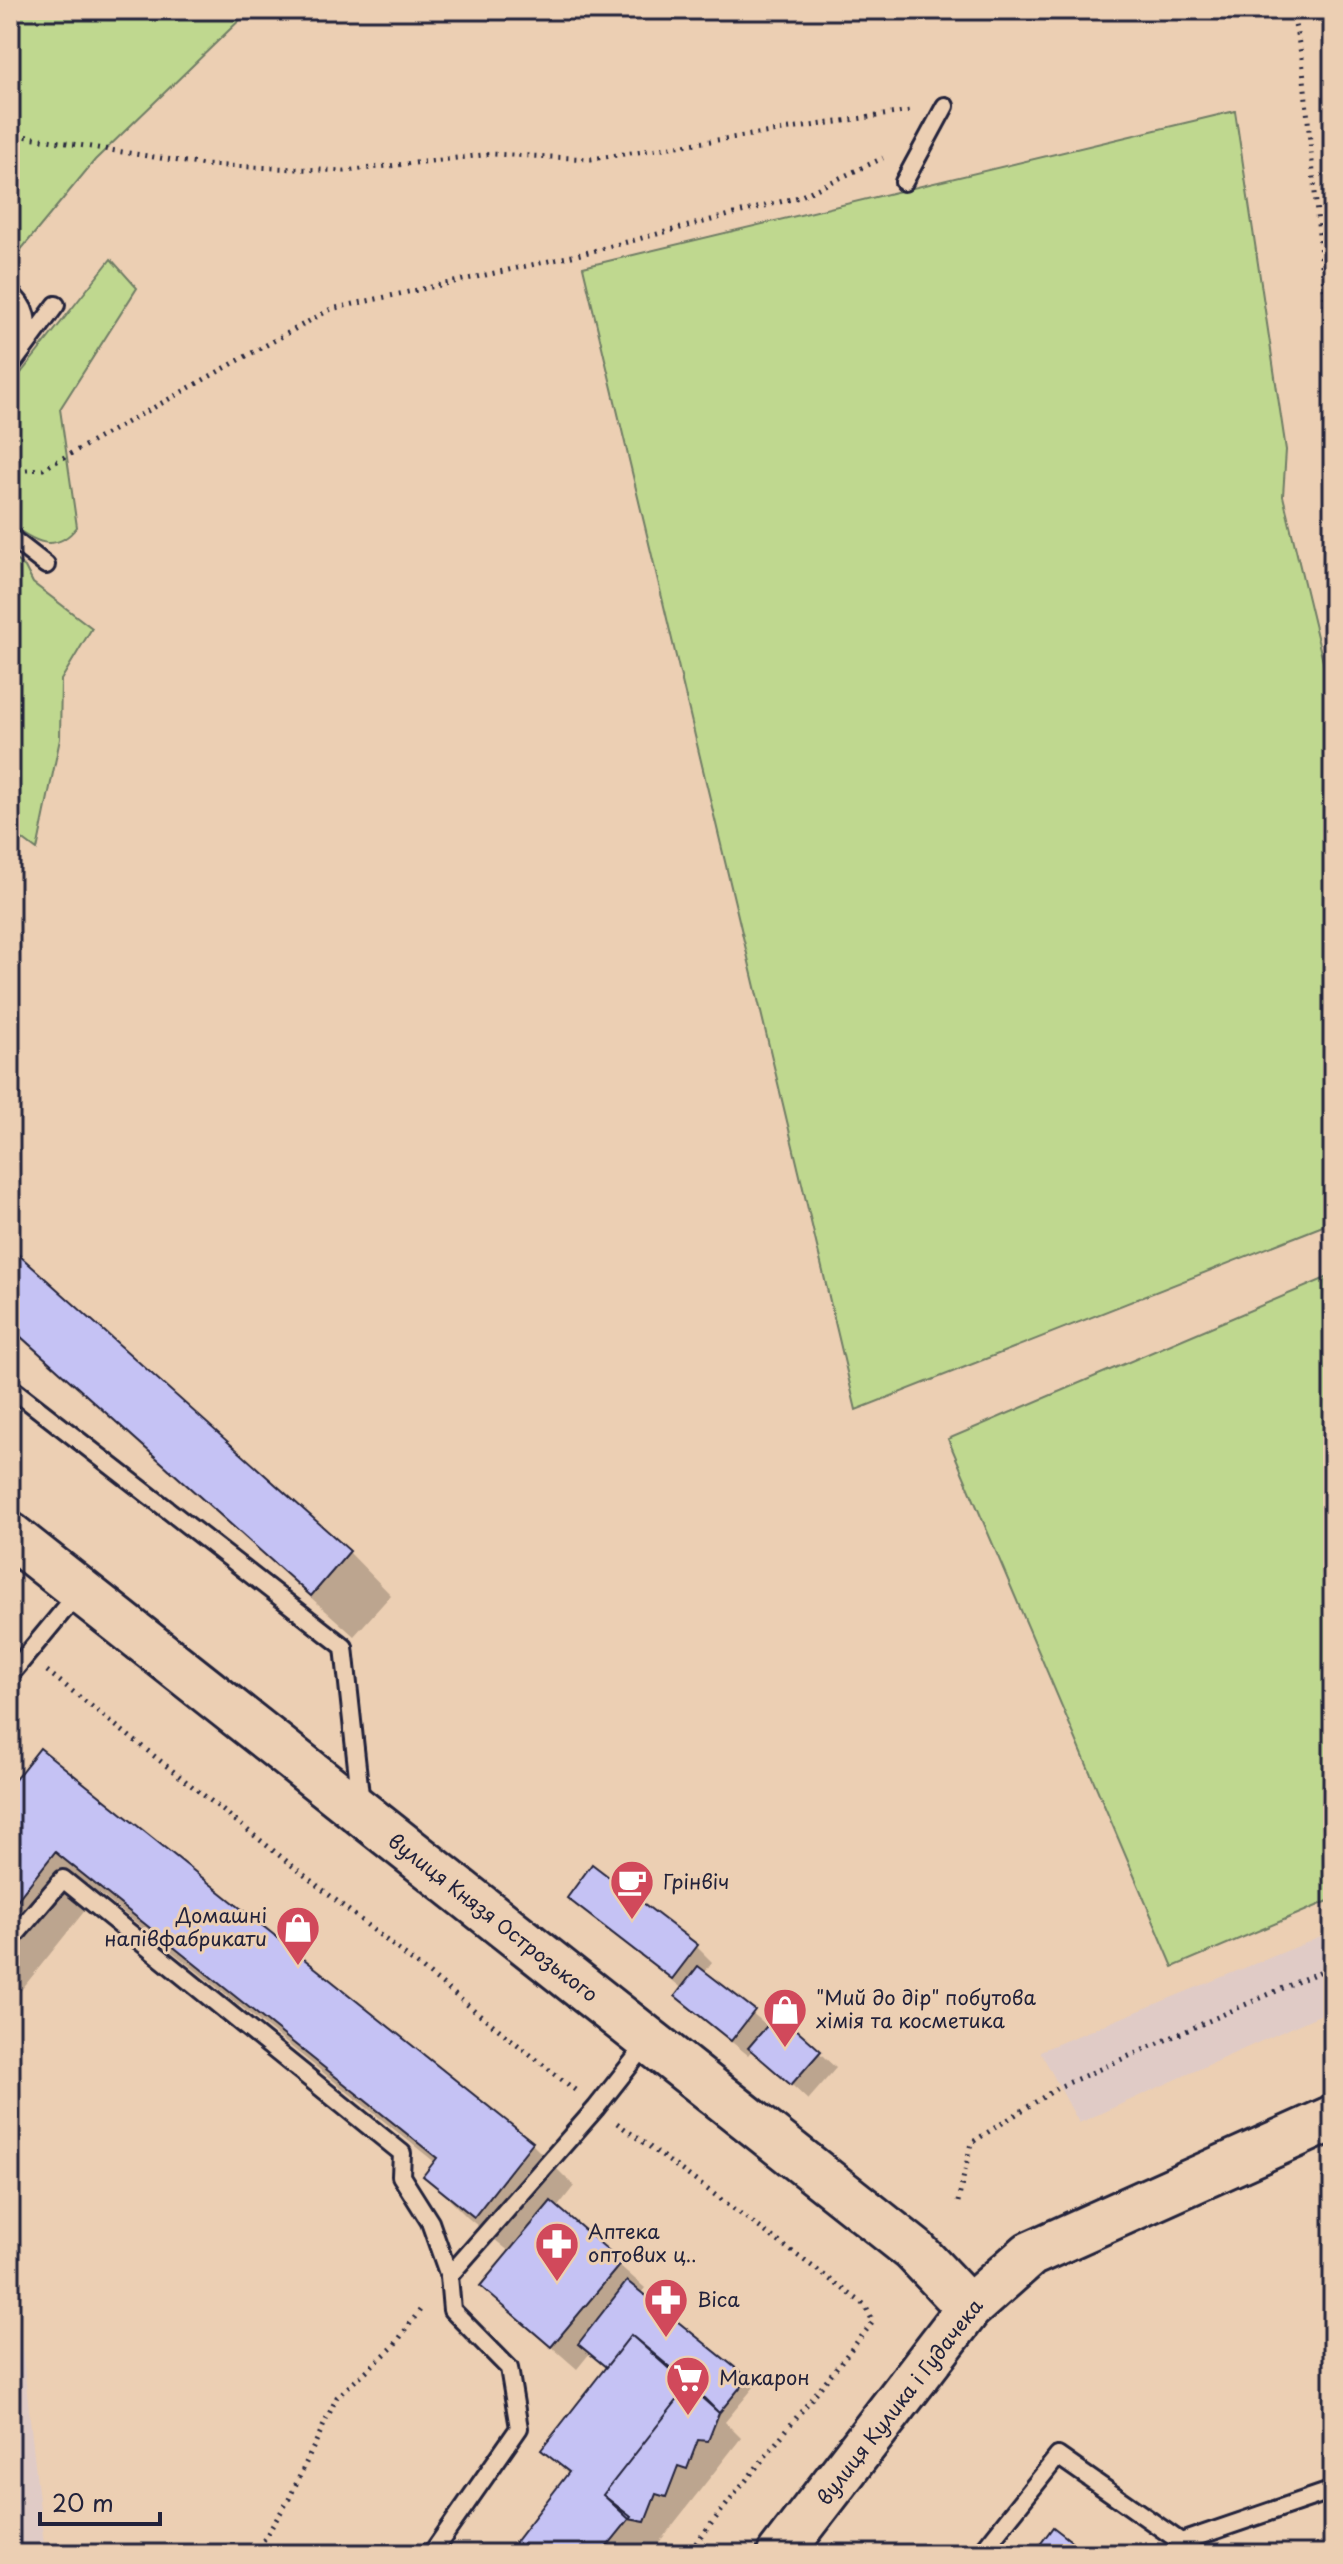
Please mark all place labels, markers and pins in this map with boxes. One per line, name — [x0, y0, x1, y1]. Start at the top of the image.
cafe icon: Грінвіч — [608, 1858, 656, 1921]
place label: Грінвіч — [663, 1866, 730, 1896]
place label: Домашні напівфабрикати — [104, 1900, 267, 1953]
shop icon: Домашні напівфабрикати — [274, 1904, 322, 1967]
place label: "Мий до дір" побутова хімія та косметика — [816, 1982, 1036, 2035]
shop icon: "Мий до дір" побутова хімія та косметика — [761, 1986, 809, 2049]
place label: Аптека оптових ц‥ — [588, 2216, 696, 2269]
pharmacy icon: Аптека оптових ц‥ — [533, 2220, 581, 2283]
pharmacy icon: Віса — [642, 2276, 690, 2339]
place label: Віса — [697, 2284, 740, 2314]
supermarket icon: Макарон — [664, 2354, 712, 2417]
place label: Макарон — [719, 2362, 810, 2392]

